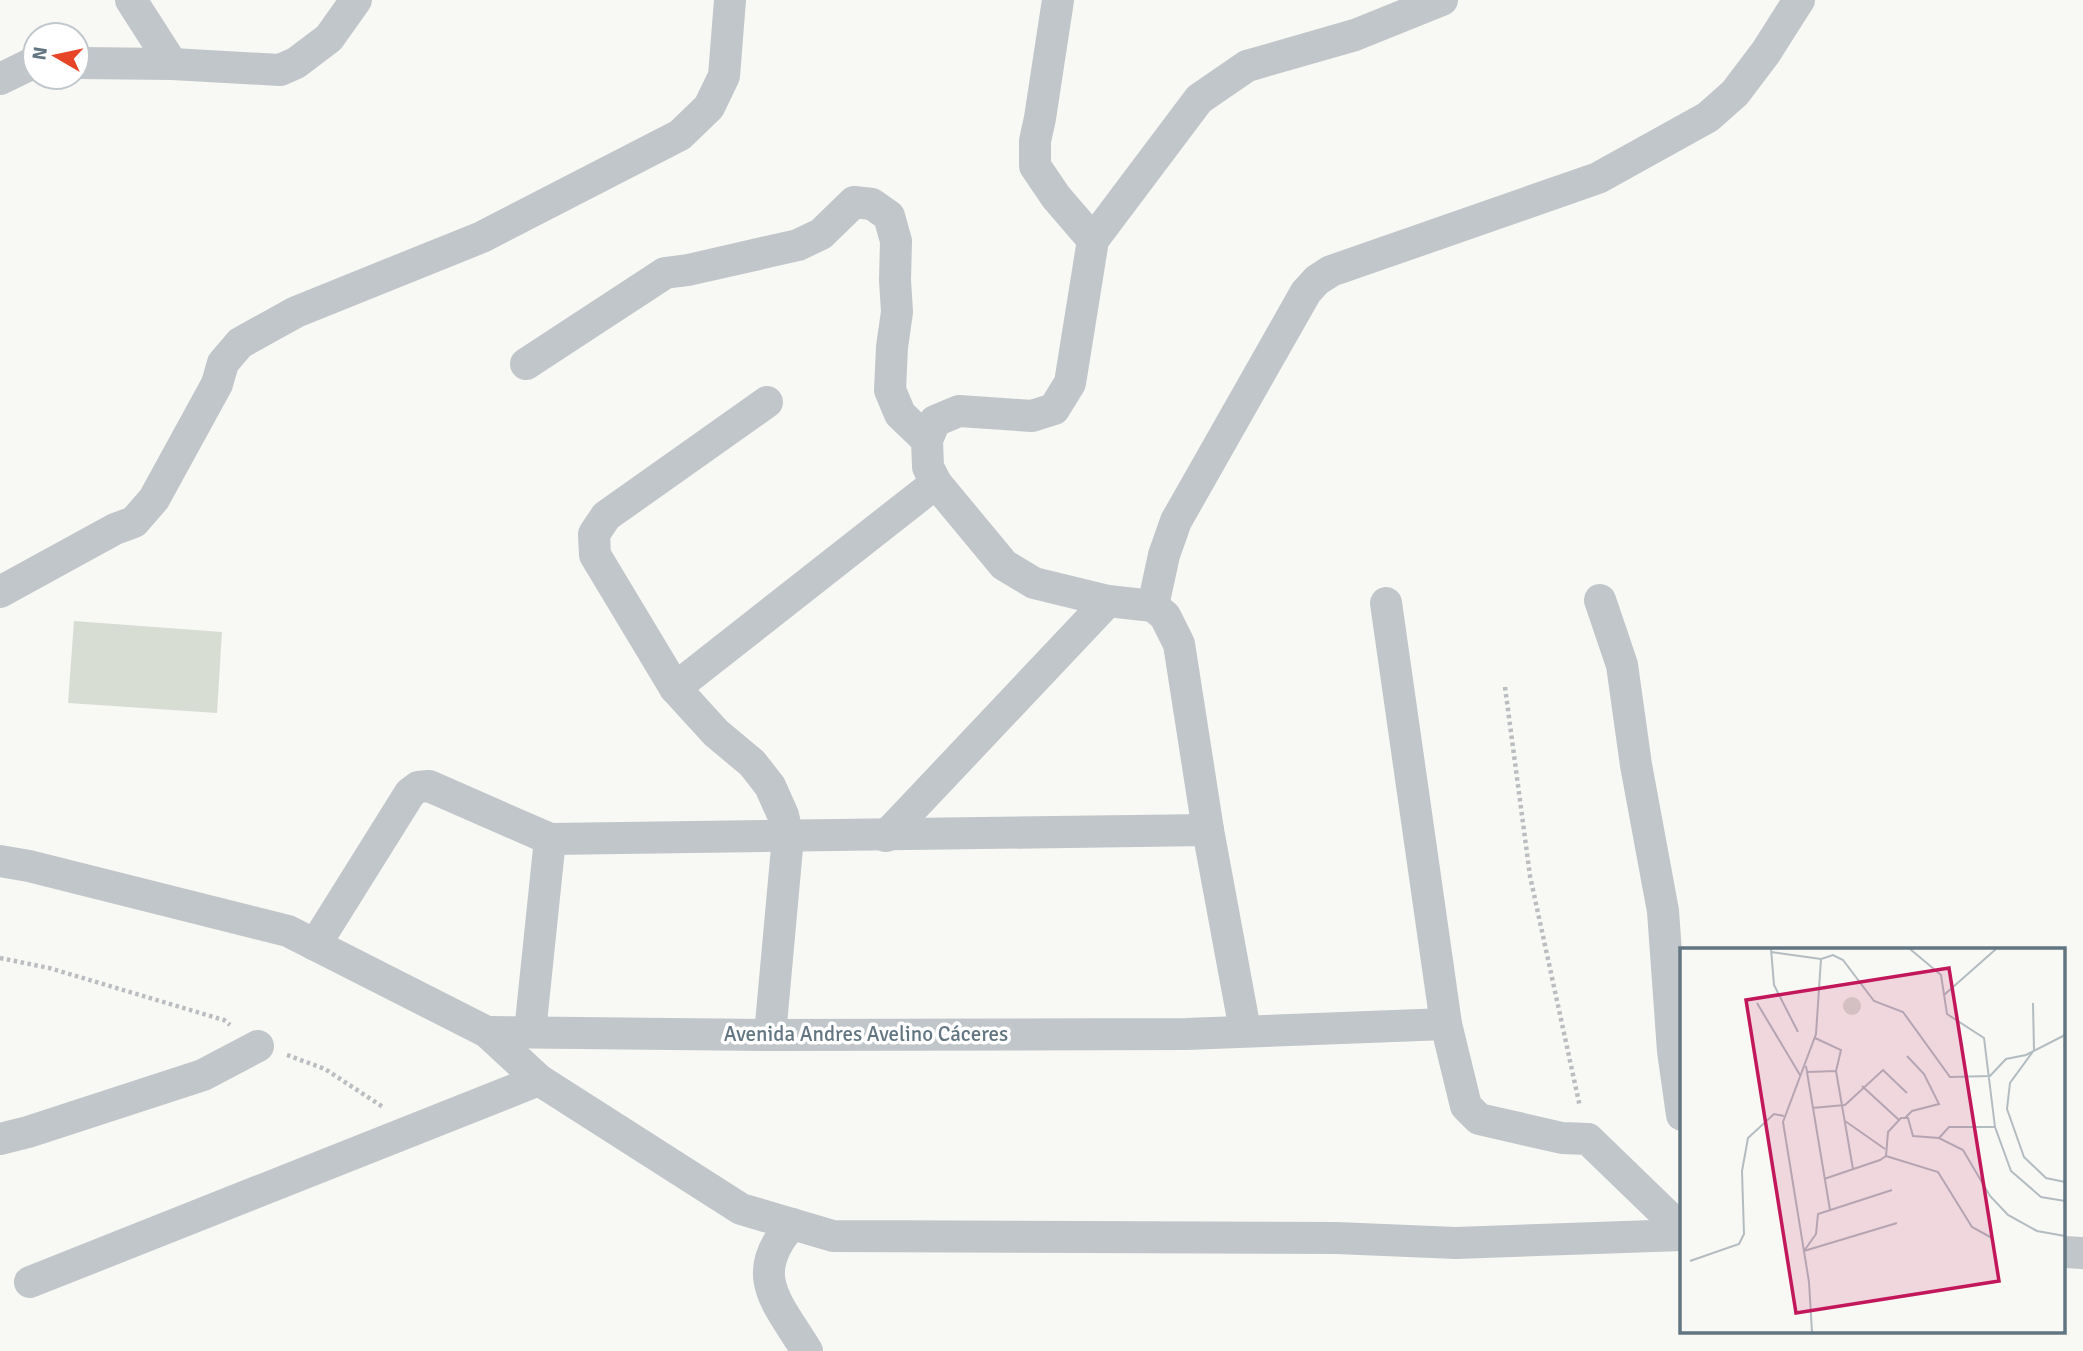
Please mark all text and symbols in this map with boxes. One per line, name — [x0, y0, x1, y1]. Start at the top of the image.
north arrow — [21, 21, 91, 91]
text: N — [27, 45, 53, 62]
inset map — [1680, 948, 2066, 1334]
street label: Avenida Andres Avelino Cáceres — [724, 1021, 1008, 1047]

